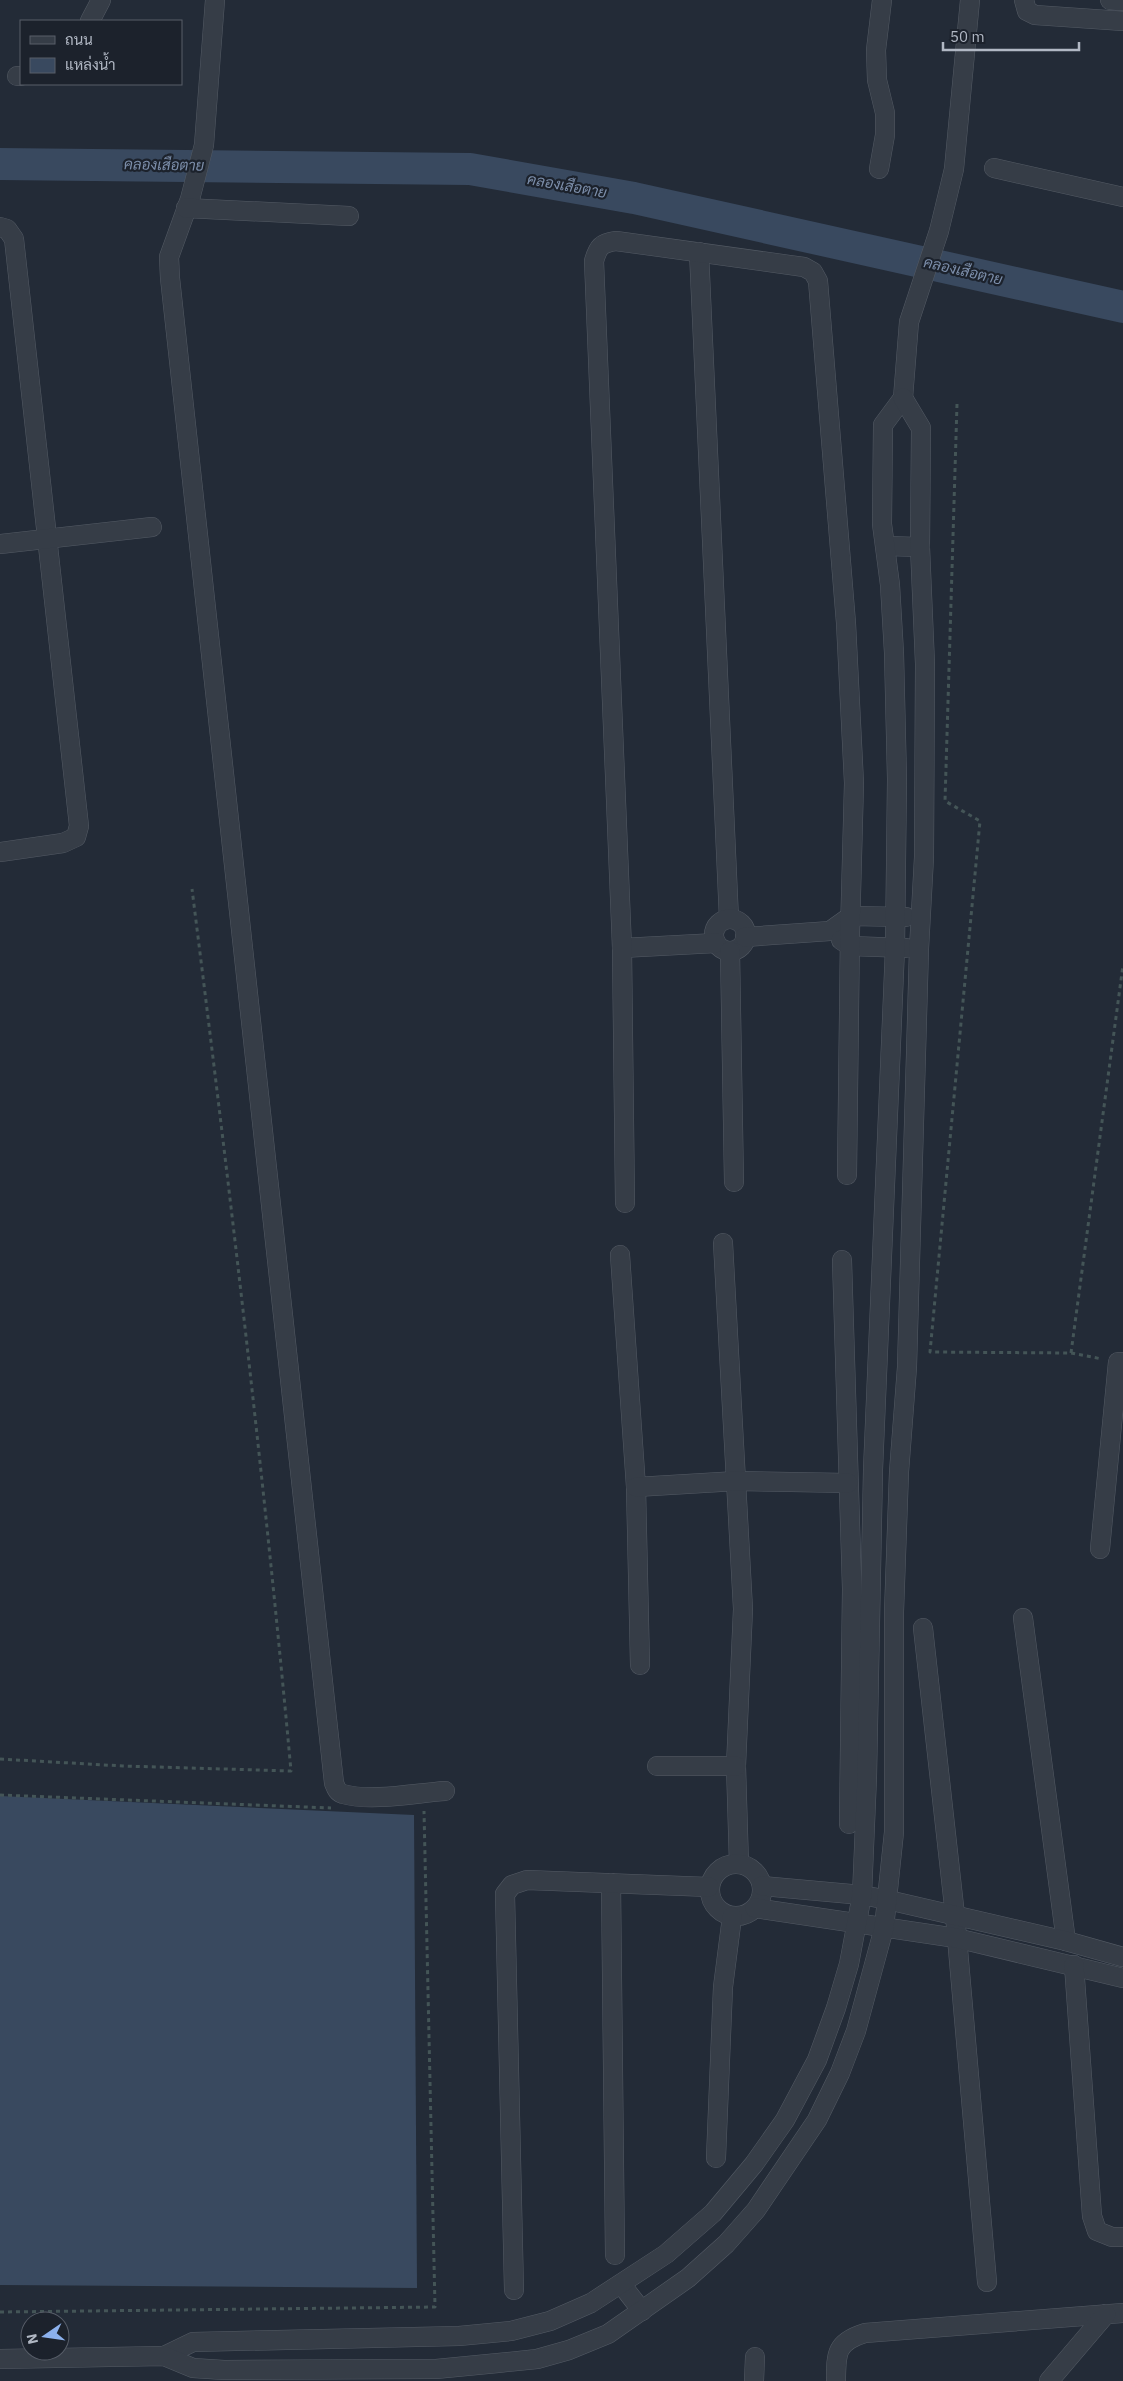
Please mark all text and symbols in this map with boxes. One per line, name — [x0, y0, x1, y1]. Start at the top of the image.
legend — [20, 20, 182, 85]
scale bar — [943, 20, 1079, 52]
text: 50 m — [950, 27, 985, 46]
text: ถนน — [65, 30, 93, 49]
text: แหล่งน้ำ — [65, 52, 116, 74]
water label: คลองเสือตาย — [124, 154, 205, 175]
water label: คลองเสือตาย — [526, 169, 609, 202]
water label: คลองเสือตาย — [922, 252, 1005, 289]
north arrow — [20, 2311, 70, 2361]
text: N — [22, 2332, 42, 2346]

